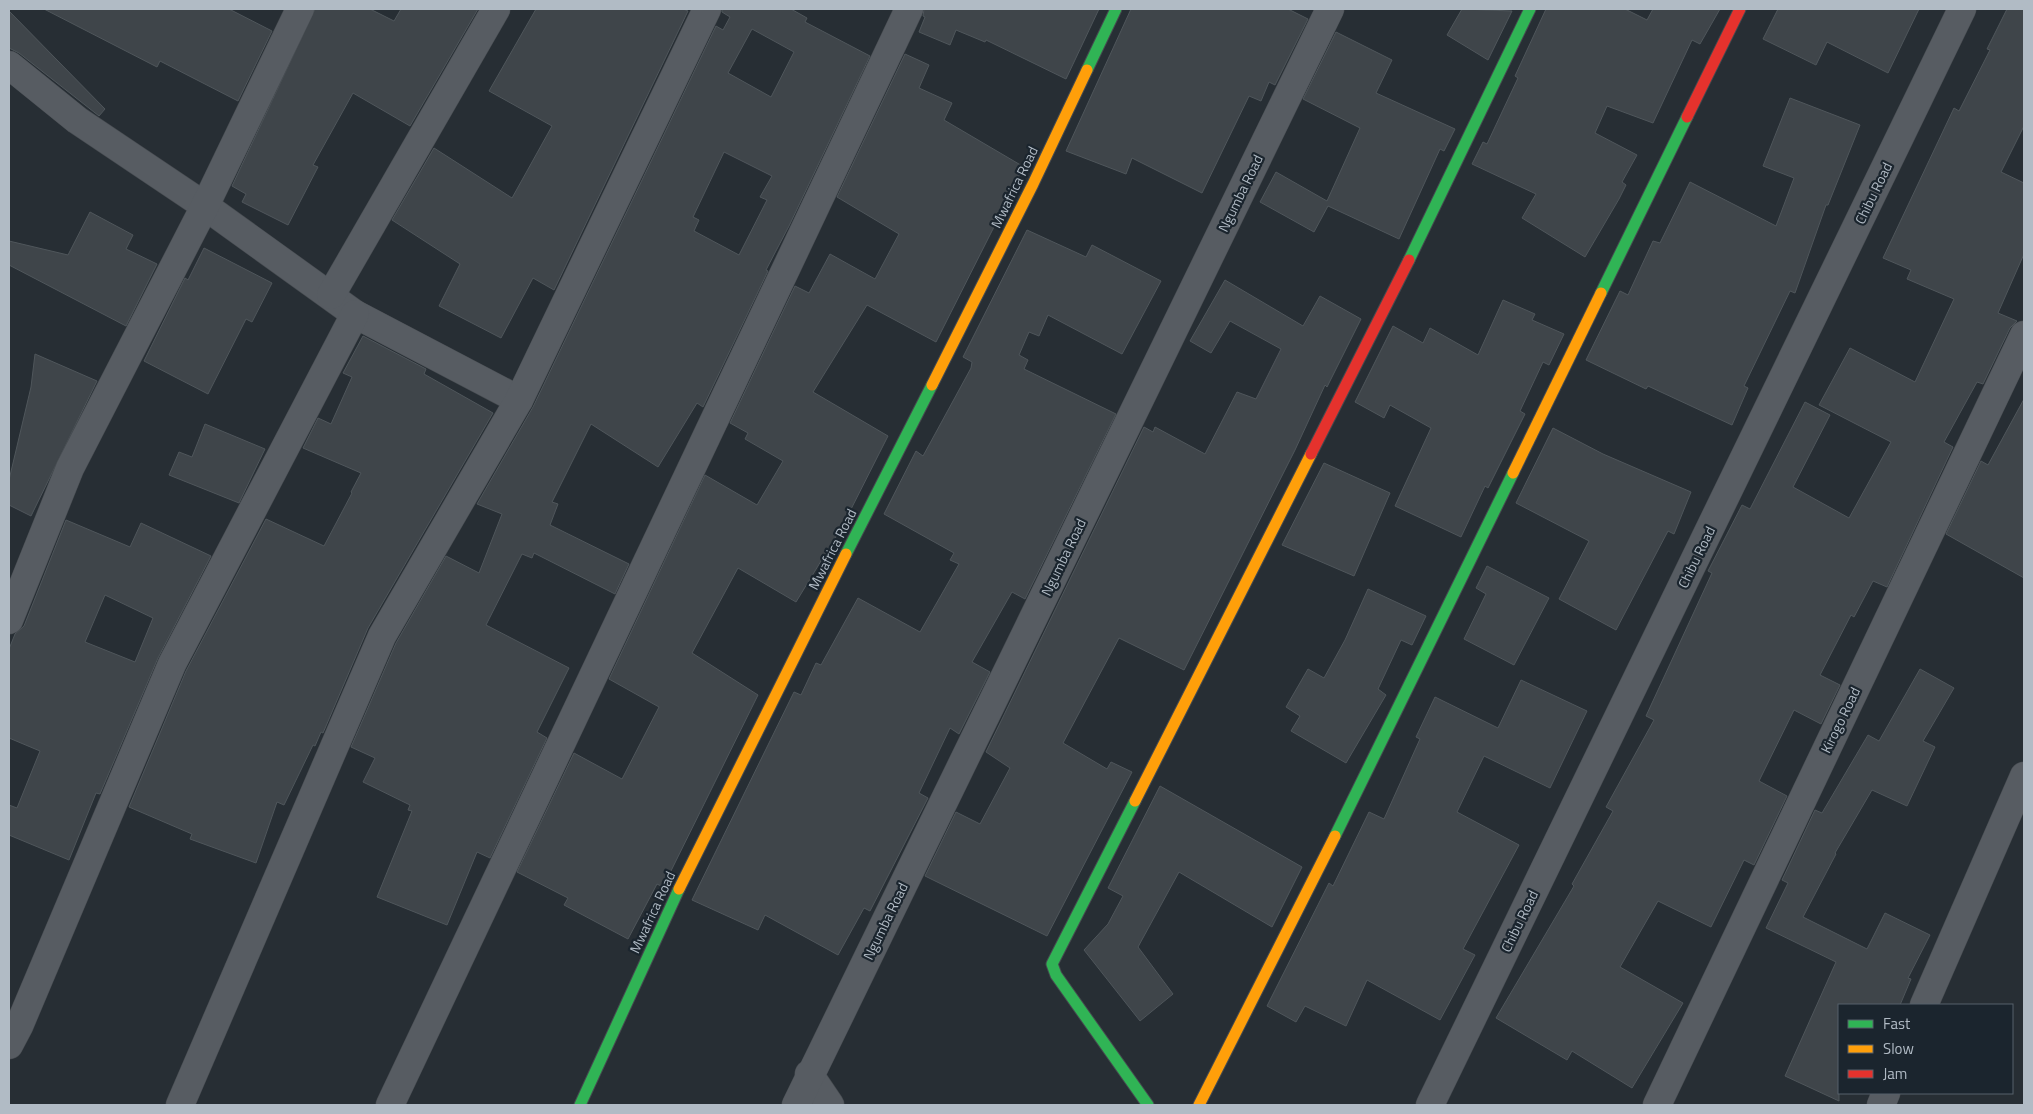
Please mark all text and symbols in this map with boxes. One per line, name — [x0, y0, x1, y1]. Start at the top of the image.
street label: Mwafrica Road — [985, 143, 1043, 231]
street label: Ngumba Road — [1212, 151, 1268, 235]
street label: Chibu Road — [1849, 159, 1897, 227]
street label: Mwafrica Road — [803, 505, 861, 593]
street label: Ngumba Road — [1035, 515, 1091, 599]
street label: Chibu Road — [1672, 523, 1720, 591]
street label: Kirogo Road — [1815, 683, 1865, 757]
street label: Mwafrica Road — [624, 867, 680, 957]
street label: Ngumba Road — [857, 879, 913, 963]
street label: Chibu Road — [1495, 887, 1543, 955]
legend — [1838, 1004, 2013, 1094]
text: Fast — [1883, 1012, 1911, 1035]
text: Slow — [1883, 1037, 1914, 1060]
text: Jam — [1883, 1062, 1907, 1085]

